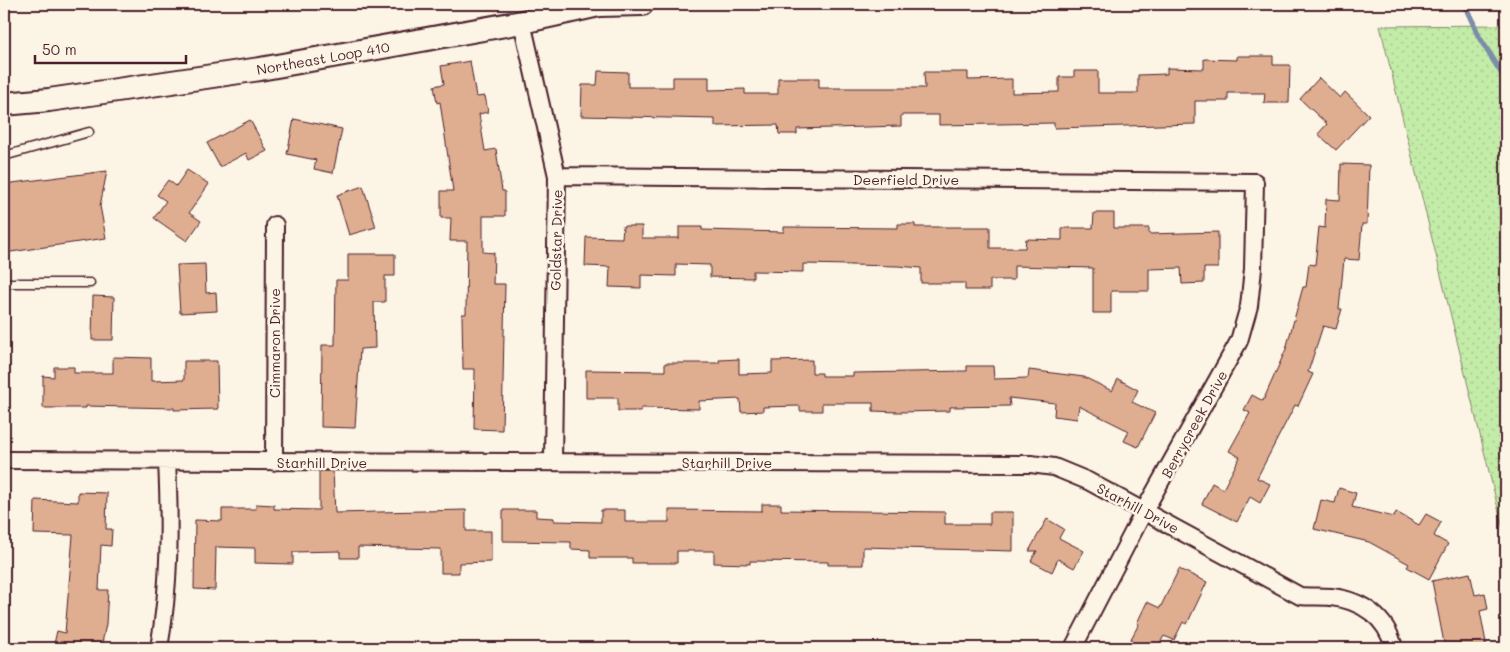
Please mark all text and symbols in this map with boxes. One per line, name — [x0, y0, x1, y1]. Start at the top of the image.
scale bar — [35, 32, 186, 64]
street label: Northeast Loop 410 — [255, 37, 391, 79]
text: 50 m — [42, 39, 77, 59]
street label: Deerfield Drive — [853, 170, 959, 189]
street label: Goldstar Drive — [546, 189, 566, 291]
street label: Cimmaron Drive — [265, 288, 284, 398]
street label: Berrycreek Drive — [1157, 367, 1231, 481]
street label: Starhill Drive — [277, 453, 367, 472]
street label: Starhill Drive — [682, 453, 772, 472]
street label: Starhill Drive — [1094, 478, 1182, 538]

